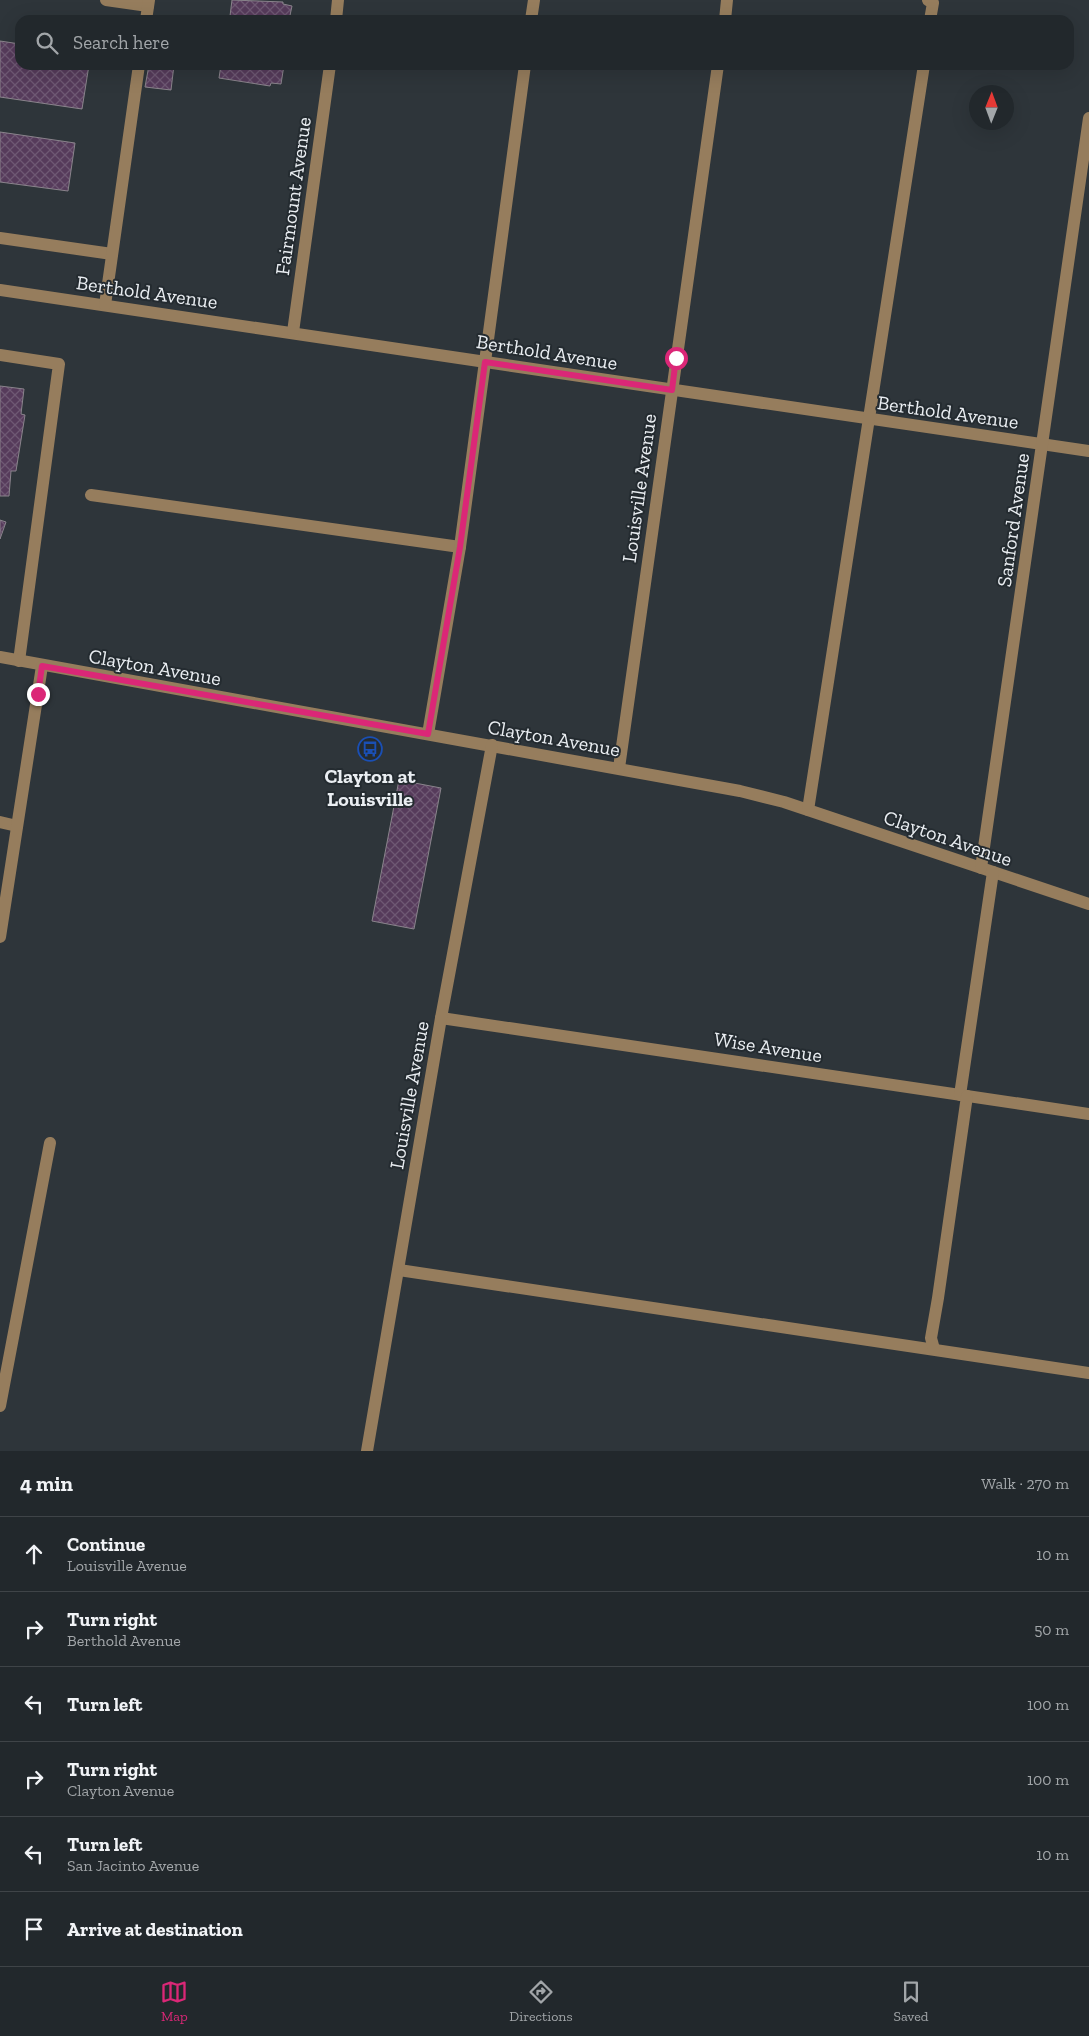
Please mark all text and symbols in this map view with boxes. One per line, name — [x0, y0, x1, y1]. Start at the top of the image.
search box — [15, 15, 1074, 70]
icon: search — [33, 29, 61, 57]
text: Search here — [73, 31, 169, 54]
north arrow — [969, 85, 1014, 130]
street label: Fairmount Avenue — [270, 115, 316, 277]
street label: Berthold Avenue — [75, 270, 219, 314]
street label: Berthold Avenue — [475, 329, 619, 375]
route start — [665, 347, 688, 370]
street label: Berthold Avenue — [876, 390, 1020, 434]
street label: Louisville Avenue — [617, 412, 661, 564]
street label: Sanford Avenue — [992, 452, 1034, 588]
street label: Clayton Avenue — [87, 644, 223, 690]
route end — [27, 683, 50, 706]
street label: Clayton Avenue — [486, 715, 622, 761]
bus stop icon: Clayton at Louisville — [357, 736, 383, 762]
place label: Clayton at Louisville — [324, 764, 417, 811]
street label: Clayton Avenue — [881, 805, 1015, 871]
street label: Louisville Avenue — [384, 1019, 434, 1171]
street label: Wise Avenue — [712, 1027, 824, 1067]
text: 4 min — [20, 1471, 73, 1496]
text: Walk · 270 m — [981, 1474, 1069, 1493]
text: Continue — [67, 1533, 145, 1556]
icon: ahead — [20, 1540, 48, 1568]
text: 10 m — [1036, 1545, 1069, 1564]
text: Louisville Avenue — [67, 1556, 187, 1575]
text: Turn right — [67, 1608, 157, 1631]
icon: right — [20, 1615, 48, 1643]
text: 50 m — [1034, 1620, 1069, 1639]
text: Berthold Avenue — [67, 1631, 181, 1650]
icon: left — [20, 1690, 48, 1718]
text: Turn left — [67, 1693, 142, 1716]
text: 100 m — [1027, 1695, 1069, 1714]
text: Turn right — [67, 1758, 157, 1781]
icon: right — [20, 1765, 48, 1793]
text: 100 m — [1027, 1770, 1069, 1789]
text: Clayton Avenue — [67, 1781, 174, 1800]
text: Turn left — [67, 1833, 142, 1856]
icon: left — [20, 1840, 48, 1868]
text: 10 m — [1036, 1845, 1069, 1864]
text: San Jacinto Avenue — [67, 1856, 199, 1875]
icon: arrive — [20, 1915, 48, 1943]
text: Arrive at destination — [67, 1918, 243, 1941]
tab: Map — [160, 1978, 188, 2025]
tab: Directions — [509, 1978, 573, 2025]
tab: Saved — [893, 1978, 929, 2025]

